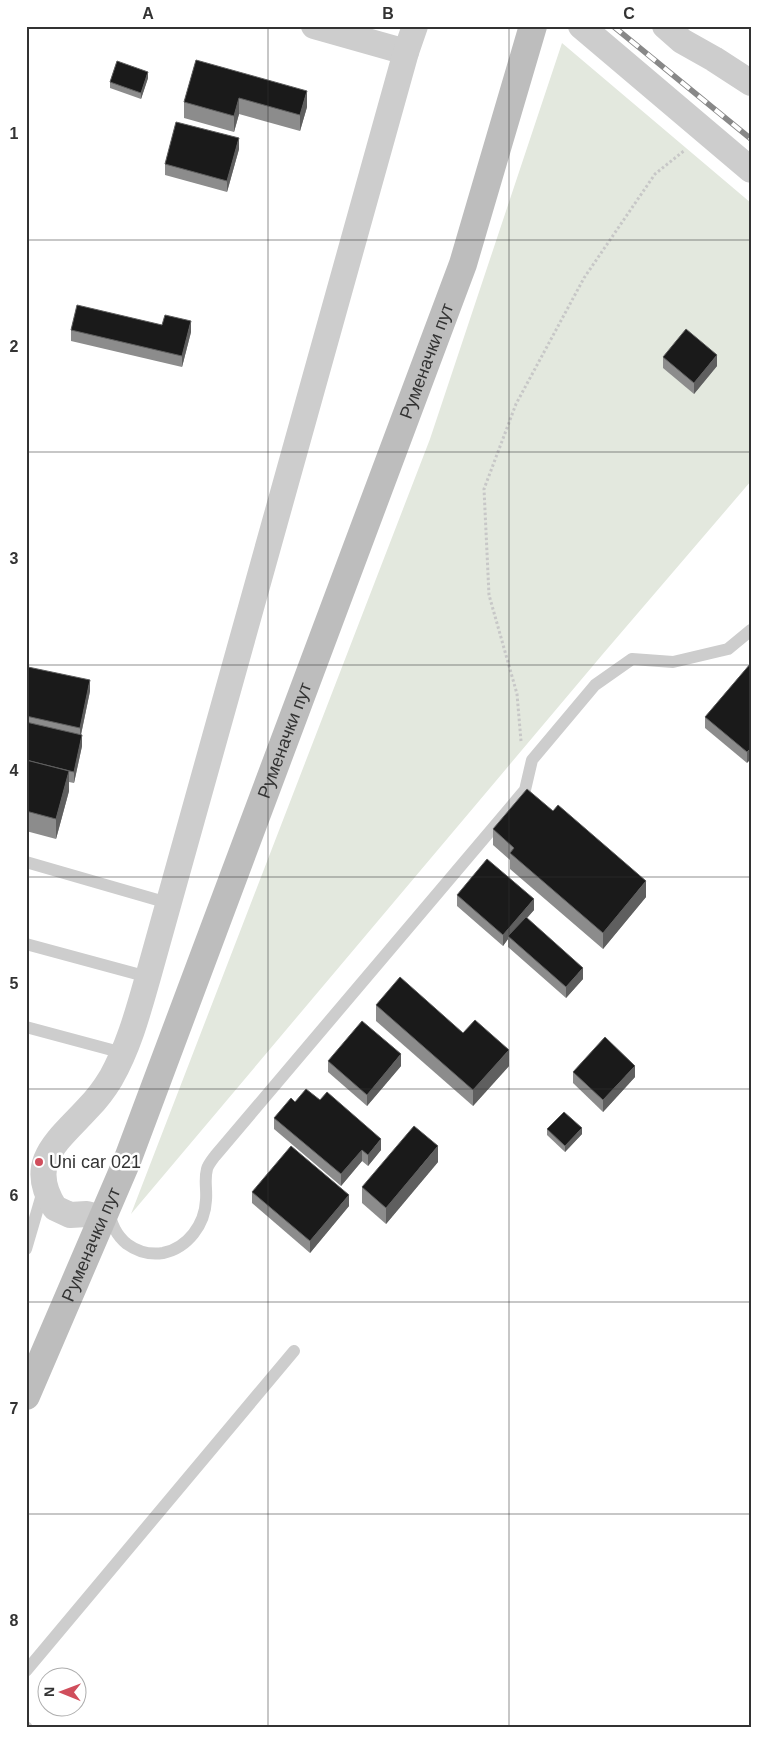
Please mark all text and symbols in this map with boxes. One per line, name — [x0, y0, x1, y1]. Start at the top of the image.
text: A — [142, 5, 154, 22]
text: B — [382, 5, 394, 22]
text: C — [623, 5, 635, 22]
text: 1 — [10, 125, 19, 142]
street label: Руменачки пут — [396, 300, 457, 422]
text: 2 — [10, 338, 19, 355]
text: 3 — [10, 550, 19, 567]
street label: Руменачки пут — [254, 680, 315, 801]
text: 4 — [10, 762, 19, 779]
text: 5 — [10, 975, 19, 992]
place label: Uni car 021 — [49, 1152, 141, 1172]
marker: Uni car 021 — [33, 1156, 45, 1168]
street label: Руменачки пут — [58, 1184, 124, 1304]
text: 6 — [10, 1187, 19, 1204]
text: 7 — [10, 1400, 19, 1417]
text: 8 — [10, 1612, 19, 1629]
north arrow — [38, 1666, 88, 1716]
text: N — [41, 1687, 57, 1697]

